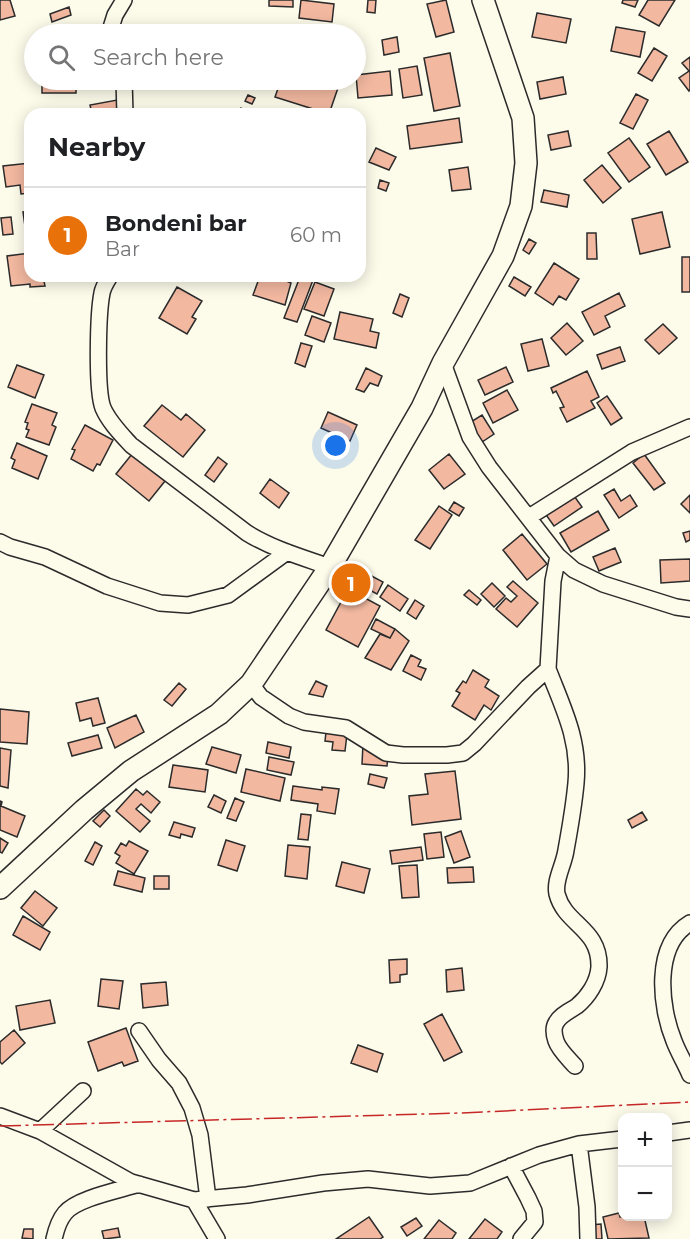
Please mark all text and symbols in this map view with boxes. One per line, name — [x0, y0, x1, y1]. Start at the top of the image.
search box — [24, 24, 366, 90]
icon: search — [45, 41, 78, 74]
text: Search here — [93, 44, 224, 71]
text: Nearby — [48, 131, 145, 163]
text: Bondeni bar — [105, 210, 247, 237]
text: 1 — [64, 223, 71, 247]
text: 60 m — [290, 223, 342, 247]
text: Bar — [105, 237, 140, 261]
your location — [321, 431, 350, 460]
pin: 1 — [332, 560, 370, 606]
map controls — [618, 1113, 672, 1221]
button: + — [618, 1113, 672, 1167]
button: − — [618, 1167, 672, 1221]

